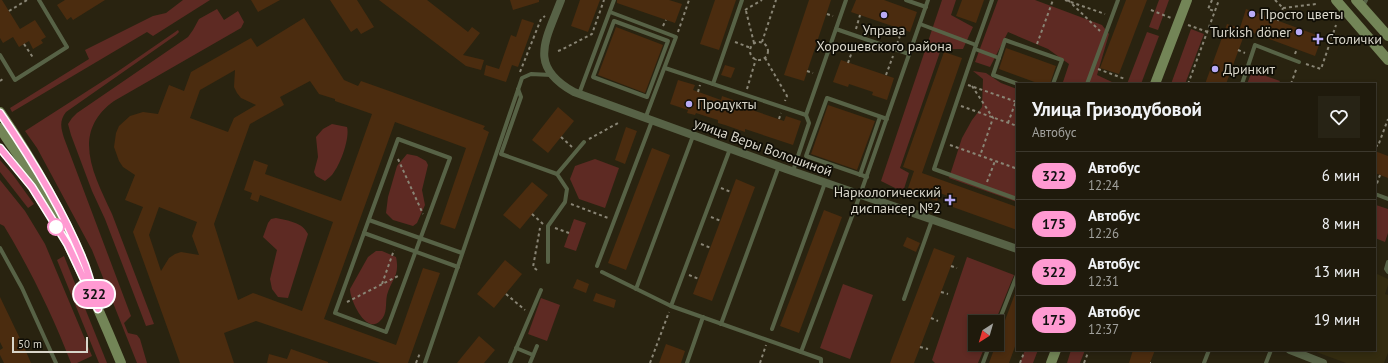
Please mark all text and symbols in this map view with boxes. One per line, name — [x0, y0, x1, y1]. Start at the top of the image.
place label: Просто цветы — [1260, 5, 1344, 23]
marker: Просто цветы — [1247, 9, 1257, 19]
marker: Управа Хорошевского района — [879, 10, 889, 20]
place label: Управа Хорошевского района — [816, 21, 952, 55]
place label: Turkish döner — [1210, 23, 1291, 41]
marker: Turkish döner — [1294, 27, 1304, 37]
place label: Столички — [1326, 30, 1382, 48]
marker: Столички — [1313, 34, 1323, 44]
place label: Дринкит — [1223, 60, 1275, 78]
marker: Дринкит — [1210, 64, 1220, 74]
place label: Продукты — [697, 95, 757, 113]
button: heart — [1318, 96, 1360, 138]
text: Улица Гризодубовой — [1032, 97, 1202, 121]
marker: Продукты — [684, 99, 694, 109]
street label: улица Веры Волошиной — [691, 114, 835, 180]
text: Автобус — [1032, 124, 1077, 141]
text: Автобус — [1088, 158, 1140, 177]
text: 6 мин — [1322, 166, 1360, 185]
text: 322 — [1042, 167, 1066, 185]
text: 12:24 — [1088, 177, 1119, 194]
place label: Наркологический диспансер №2 — [834, 183, 941, 217]
marker: Наркологический диспансер №2 — [944, 194, 956, 206]
text: Автобус — [1088, 206, 1140, 225]
text: 8 мин — [1322, 214, 1360, 233]
text: 175 — [1042, 215, 1066, 233]
unlabelled marker — [47, 218, 65, 236]
text: 12:26 — [1088, 225, 1119, 242]
text: Автобус — [1088, 254, 1140, 273]
text: 13 мин — [1314, 262, 1360, 281]
text: 322 — [1042, 263, 1066, 281]
text: 12:31 — [1088, 273, 1119, 290]
line badge: 322 — [71, 281, 117, 307]
text: 322 — [82, 285, 106, 303]
text: Автобус — [1088, 302, 1140, 321]
text: 19 мин — [1314, 310, 1360, 329]
text: 175 — [1042, 311, 1066, 329]
north arrow — [968, 315, 1004, 351]
map controls — [968, 315, 1004, 351]
text: 12:37 — [1088, 321, 1119, 338]
scale bar — [12, 335, 88, 354]
text: 50 m — [18, 337, 42, 351]

